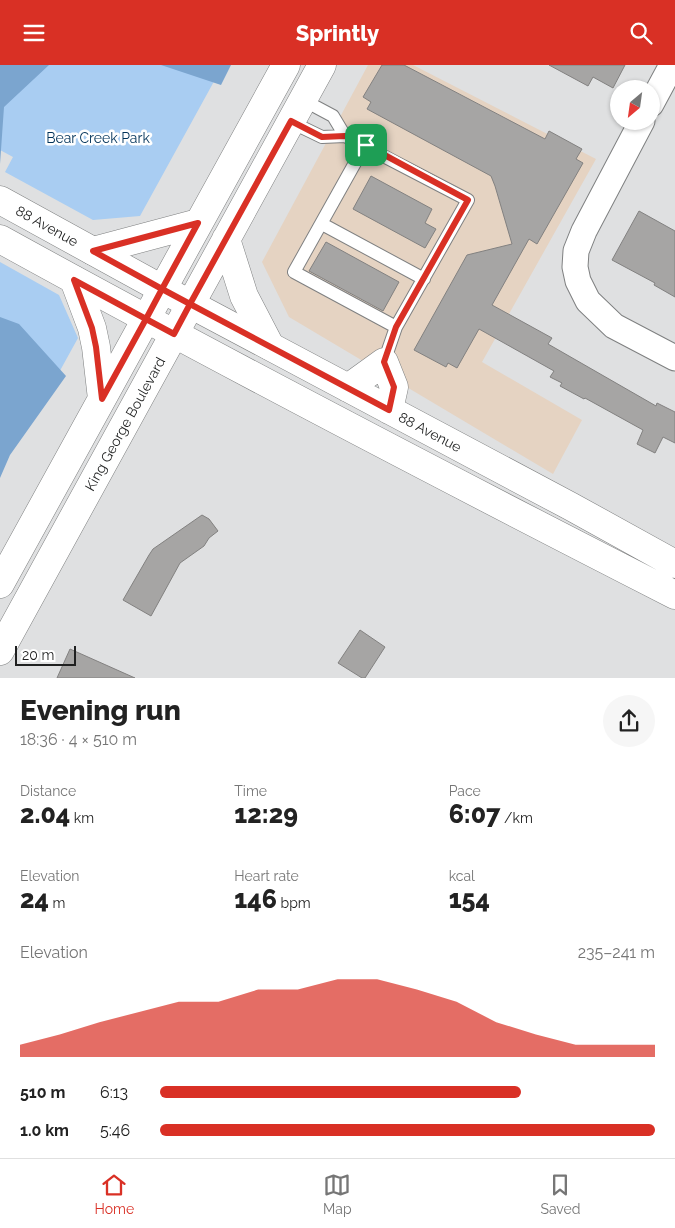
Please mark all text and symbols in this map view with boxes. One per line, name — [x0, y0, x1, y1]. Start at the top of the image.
icon: menu — [20, 19, 48, 47]
icon: search — [627, 19, 655, 47]
text: Sprintly — [296, 20, 379, 46]
north arrow — [610, 80, 660, 130]
map controls — [610, 80, 660, 130]
pin — [345, 124, 387, 166]
park label: Bear Creek Park — [46, 130, 150, 146]
icon: arrive — [352, 131, 380, 159]
street label: 88 Avenue — [13, 202, 81, 250]
street label: King George Boulevard — [82, 354, 168, 494]
street label: 88 Avenue — [396, 409, 464, 455]
scale bar — [15, 643, 76, 666]
text: 20 m — [22, 647, 54, 663]
text: Evening run — [20, 694, 181, 727]
button: share — [603, 695, 655, 747]
text: 18:36 · 4 × 510 m — [20, 730, 137, 749]
text: Distance — [20, 783, 76, 799]
text: Time — [234, 783, 267, 799]
text: Pace — [449, 783, 481, 799]
text: 2.04 — [20, 799, 70, 829]
text: 12:29 — [234, 799, 298, 829]
text: 6:07 — [449, 799, 500, 829]
text: km — [70, 810, 94, 826]
text: /km — [500, 810, 533, 826]
text: Elevation — [20, 868, 79, 884]
text: Heart rate — [234, 868, 299, 884]
text: kcal — [449, 868, 475, 884]
text: 24 — [20, 884, 49, 914]
text: 146 — [234, 884, 277, 914]
text: 154 — [449, 884, 490, 914]
text: m — [49, 895, 65, 911]
text: bpm — [277, 895, 311, 911]
text: Elevation — [20, 943, 88, 962]
text: 235–241 m — [578, 943, 655, 962]
text: 510 m — [20, 1083, 65, 1102]
text: 6:13 — [100, 1083, 128, 1102]
text: 1.0 km — [20, 1121, 69, 1140]
text: 5:46 — [100, 1121, 130, 1140]
tab: Home — [94, 1171, 134, 1217]
tab: Map — [323, 1171, 352, 1217]
tab: Saved — [540, 1171, 581, 1217]

